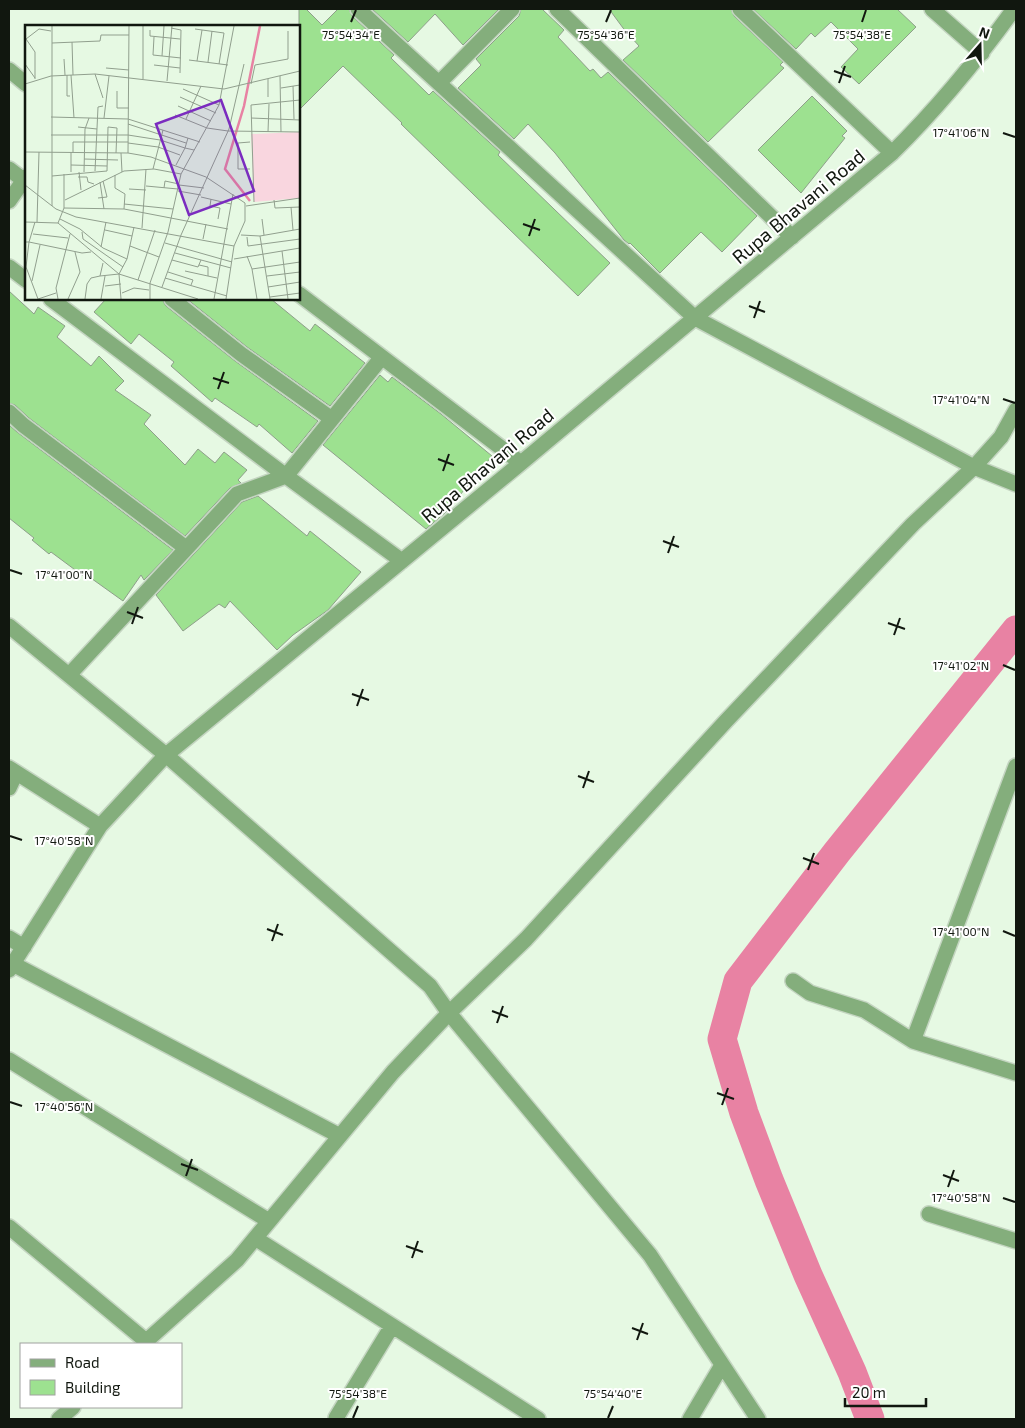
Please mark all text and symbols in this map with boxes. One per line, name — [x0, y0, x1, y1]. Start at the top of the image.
north arrow — [955, 20, 1005, 70]
text: N — [977, 23, 992, 42]
inset map — [25, 25, 300, 300]
text: 75°54'34"E — [322, 27, 380, 41]
text: 75°54'36"E — [577, 27, 635, 41]
text: 75°54'38"E — [833, 27, 891, 41]
text: 17°41'06"N — [933, 125, 989, 139]
street label: Rupa Bhavani Road — [727, 144, 869, 268]
text: 17°41'04"N — [932, 392, 990, 406]
street label: Rupa Bhavani Road — [416, 403, 558, 527]
text: 17°41'00"N — [35, 567, 93, 581]
text: 17°41'02"N — [933, 658, 989, 672]
text: 17°40'58"N — [35, 833, 93, 847]
text: 17°41'00"N — [932, 924, 990, 938]
text: 17°40'56"N — [35, 1099, 93, 1113]
text: 17°40'58"N — [932, 1190, 990, 1204]
legend — [20, 1343, 182, 1408]
text: Road — [65, 1353, 100, 1371]
scale bar — [845, 1376, 926, 1408]
text: Building — [65, 1378, 121, 1396]
text: 20 m — [852, 1383, 886, 1401]
text: 75°54'38"E — [329, 1386, 387, 1400]
text: 75°54'40"E — [584, 1386, 643, 1400]

